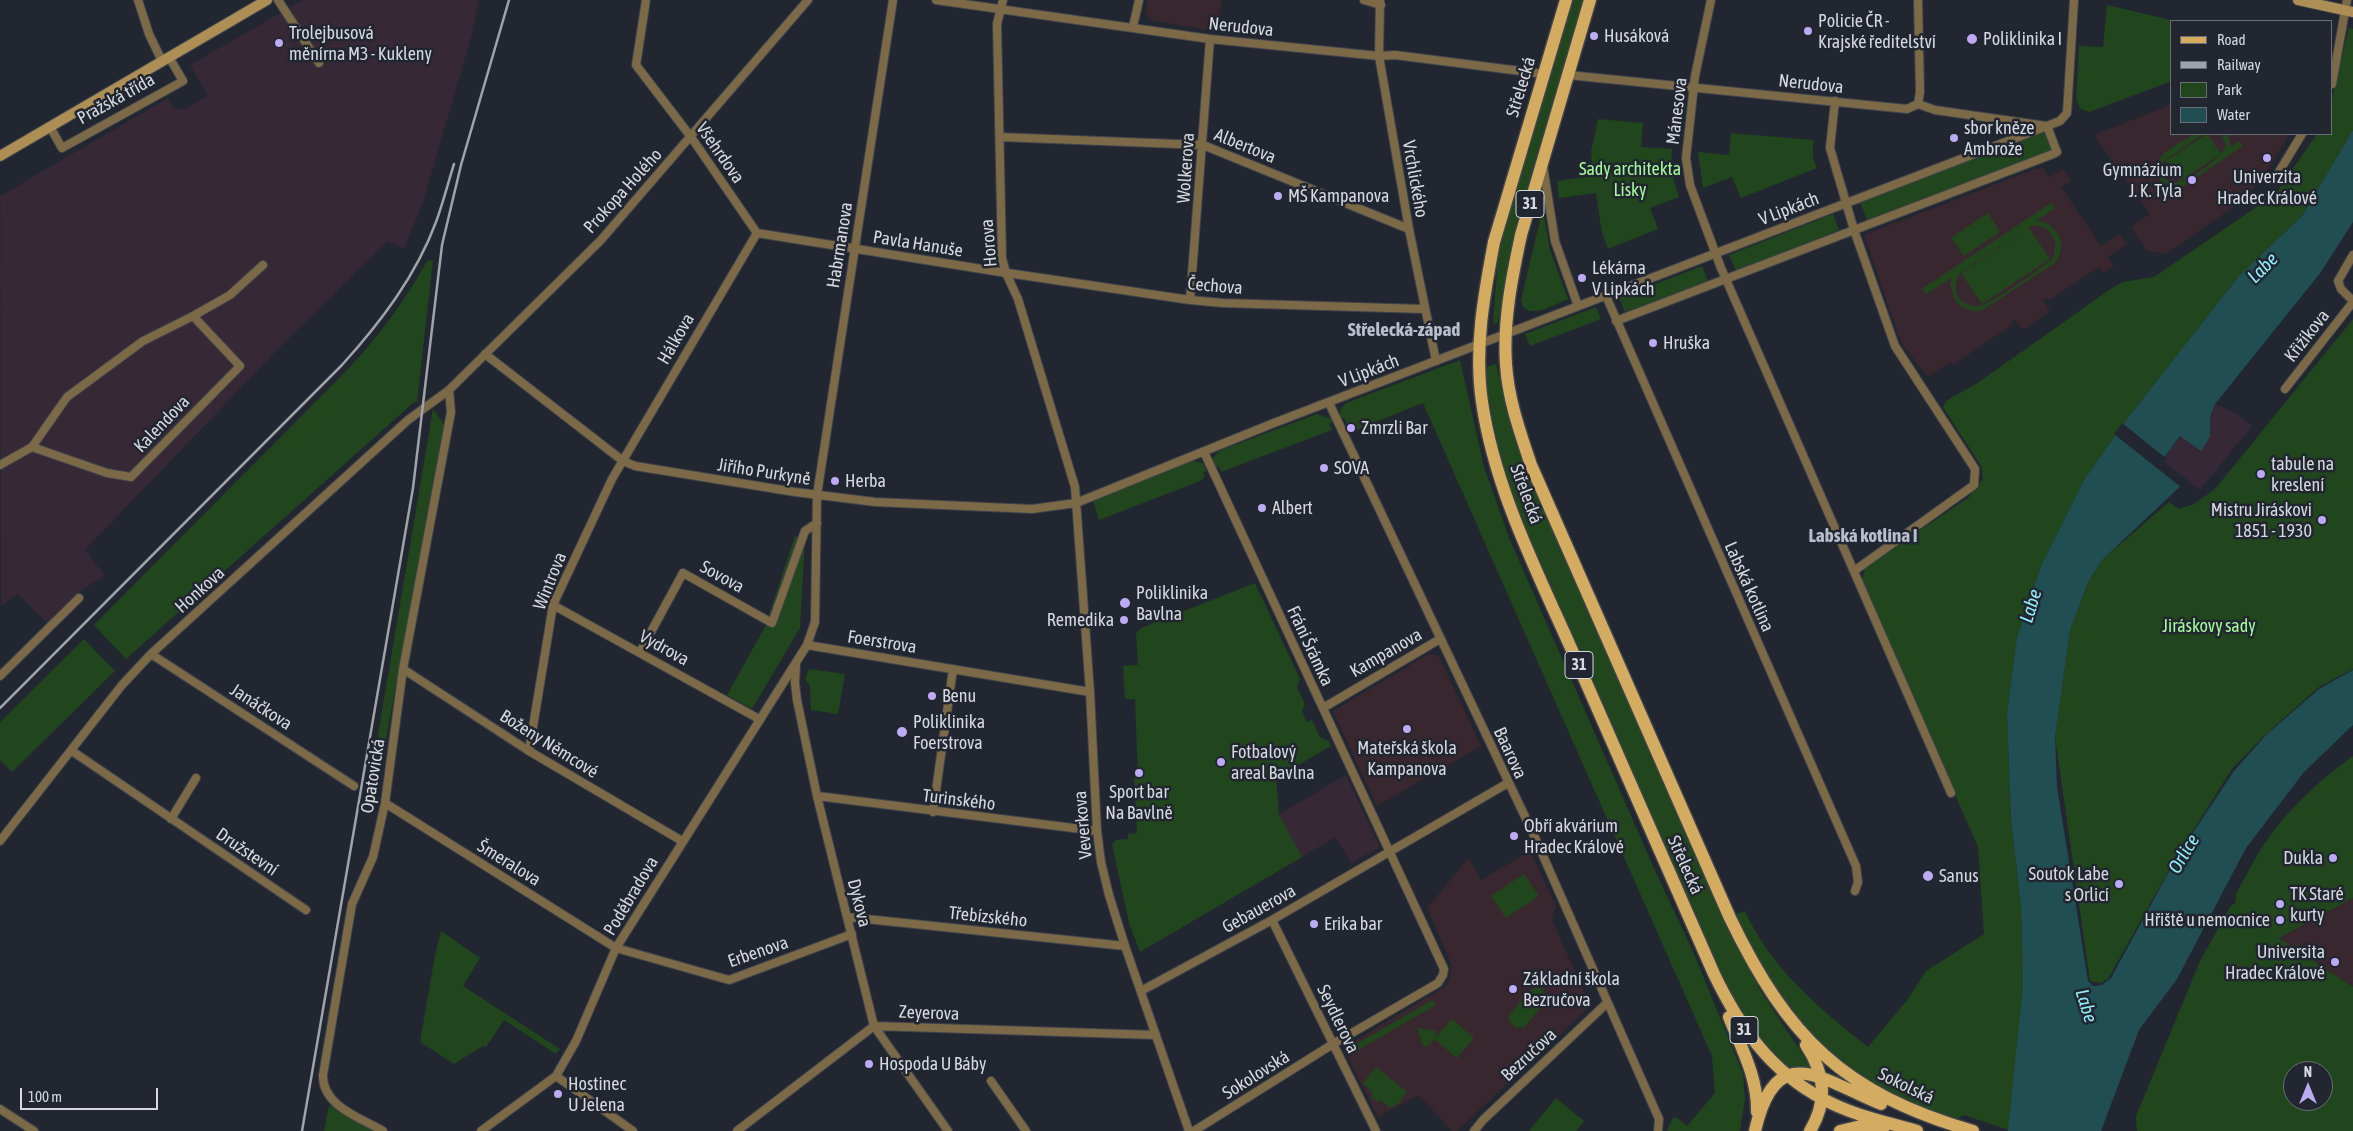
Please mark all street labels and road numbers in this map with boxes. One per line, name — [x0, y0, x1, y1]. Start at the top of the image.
street label: Nerudova — [1207, 13, 1275, 41]
street label: Střelecká — [1502, 54, 1540, 120]
street label: Pražská třída — [73, 69, 159, 129]
street label: Nerudova — [1777, 70, 1845, 98]
street label: Mánesova — [1662, 76, 1692, 146]
street label: Všehrdova — [691, 118, 749, 188]
street label: Albertova — [1211, 124, 1279, 168]
street label: Wolkerova — [1173, 132, 1199, 204]
street label: Vrchlického — [1398, 139, 1432, 219]
street label: Prokopa Holého — [579, 144, 667, 238]
street label: V Lipkách — [1756, 188, 1822, 230]
road number: 31 — [1516, 190, 1544, 218]
street label: Habrmanova — [823, 201, 857, 289]
street label: Horova — [976, 218, 1002, 268]
street label: Pavla Hanuše — [872, 226, 964, 262]
street label: Čechova — [1186, 273, 1244, 299]
street label: Křižíkova — [2280, 306, 2334, 366]
street label: Hálkova — [653, 310, 699, 368]
street label: V Lipkách — [1336, 350, 1402, 392]
street label: Kalendova — [130, 391, 194, 457]
street label: Jiřího Purkyně — [716, 454, 812, 490]
street label: Střelecká — [1505, 461, 1547, 527]
street label: Labská kotlina — [1720, 539, 1778, 635]
street label: Wintrova — [529, 549, 571, 613]
street label: Sovova — [696, 556, 748, 598]
street label: Honkova — [171, 562, 229, 618]
street label: Fráni Šrámka — [1282, 603, 1338, 689]
street label: Kampanova — [1346, 624, 1426, 682]
street label: Vydrova — [635, 626, 693, 670]
street label: Foerstrova — [846, 626, 918, 658]
road number: 31 — [1565, 652, 1593, 678]
street label: Janáčkova — [226, 679, 296, 735]
street label: Boženy Němcové — [496, 705, 602, 783]
street label: Baarova — [1489, 724, 1531, 782]
street label: Opatovická — [356, 737, 390, 815]
street label: Turinského — [921, 785, 997, 815]
street label: Veverkova — [1069, 790, 1097, 860]
street label: Družstevní — [212, 823, 282, 881]
street label: Střelecká — [1663, 832, 1707, 898]
street label: Šmeralova — [473, 835, 545, 891]
street label: Poděbradova — [599, 853, 663, 939]
street label: Dykova — [843, 877, 875, 929]
street label: Gebauerova — [1218, 880, 1300, 938]
street label: Třebízského — [948, 902, 1028, 932]
street label: Erbenova — [725, 932, 791, 972]
street label: Seydlerova — [1312, 981, 1364, 1057]
street label: Zeyerova — [898, 1001, 960, 1025]
road number: 31 — [1730, 1016, 1758, 1044]
street label: Bezručova — [1497, 1024, 1561, 1086]
street label: Sokolovská — [1218, 1046, 1294, 1104]
street label: Sokolská — [1875, 1063, 1937, 1109]

